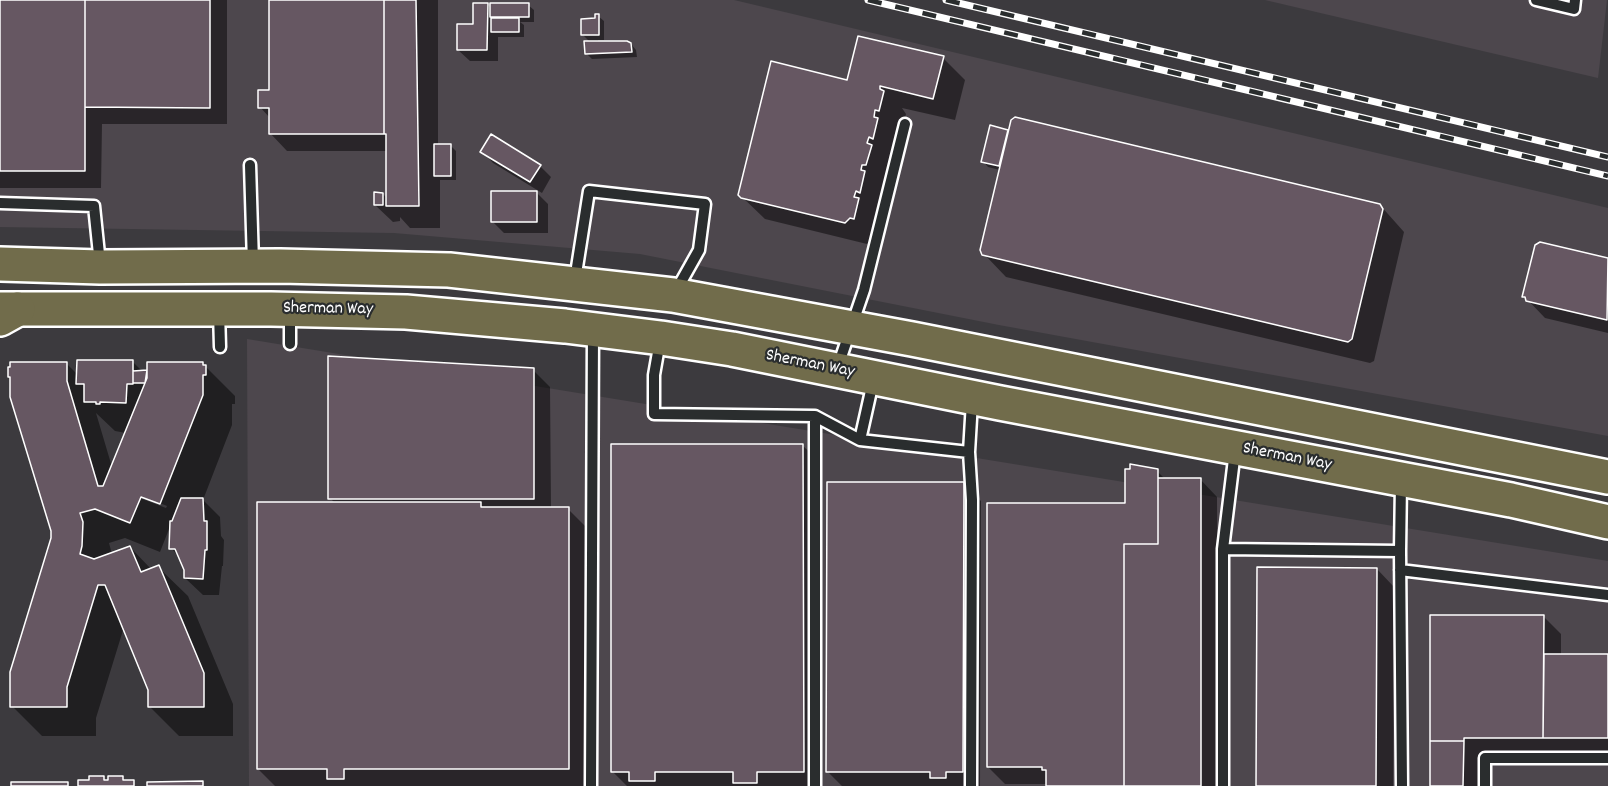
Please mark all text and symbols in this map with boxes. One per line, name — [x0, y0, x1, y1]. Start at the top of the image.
street label: Sherman Way — [283, 298, 373, 322]
street label: Sherman Way — [764, 346, 856, 384]
street label: Sherman Way — [1241, 439, 1333, 477]

